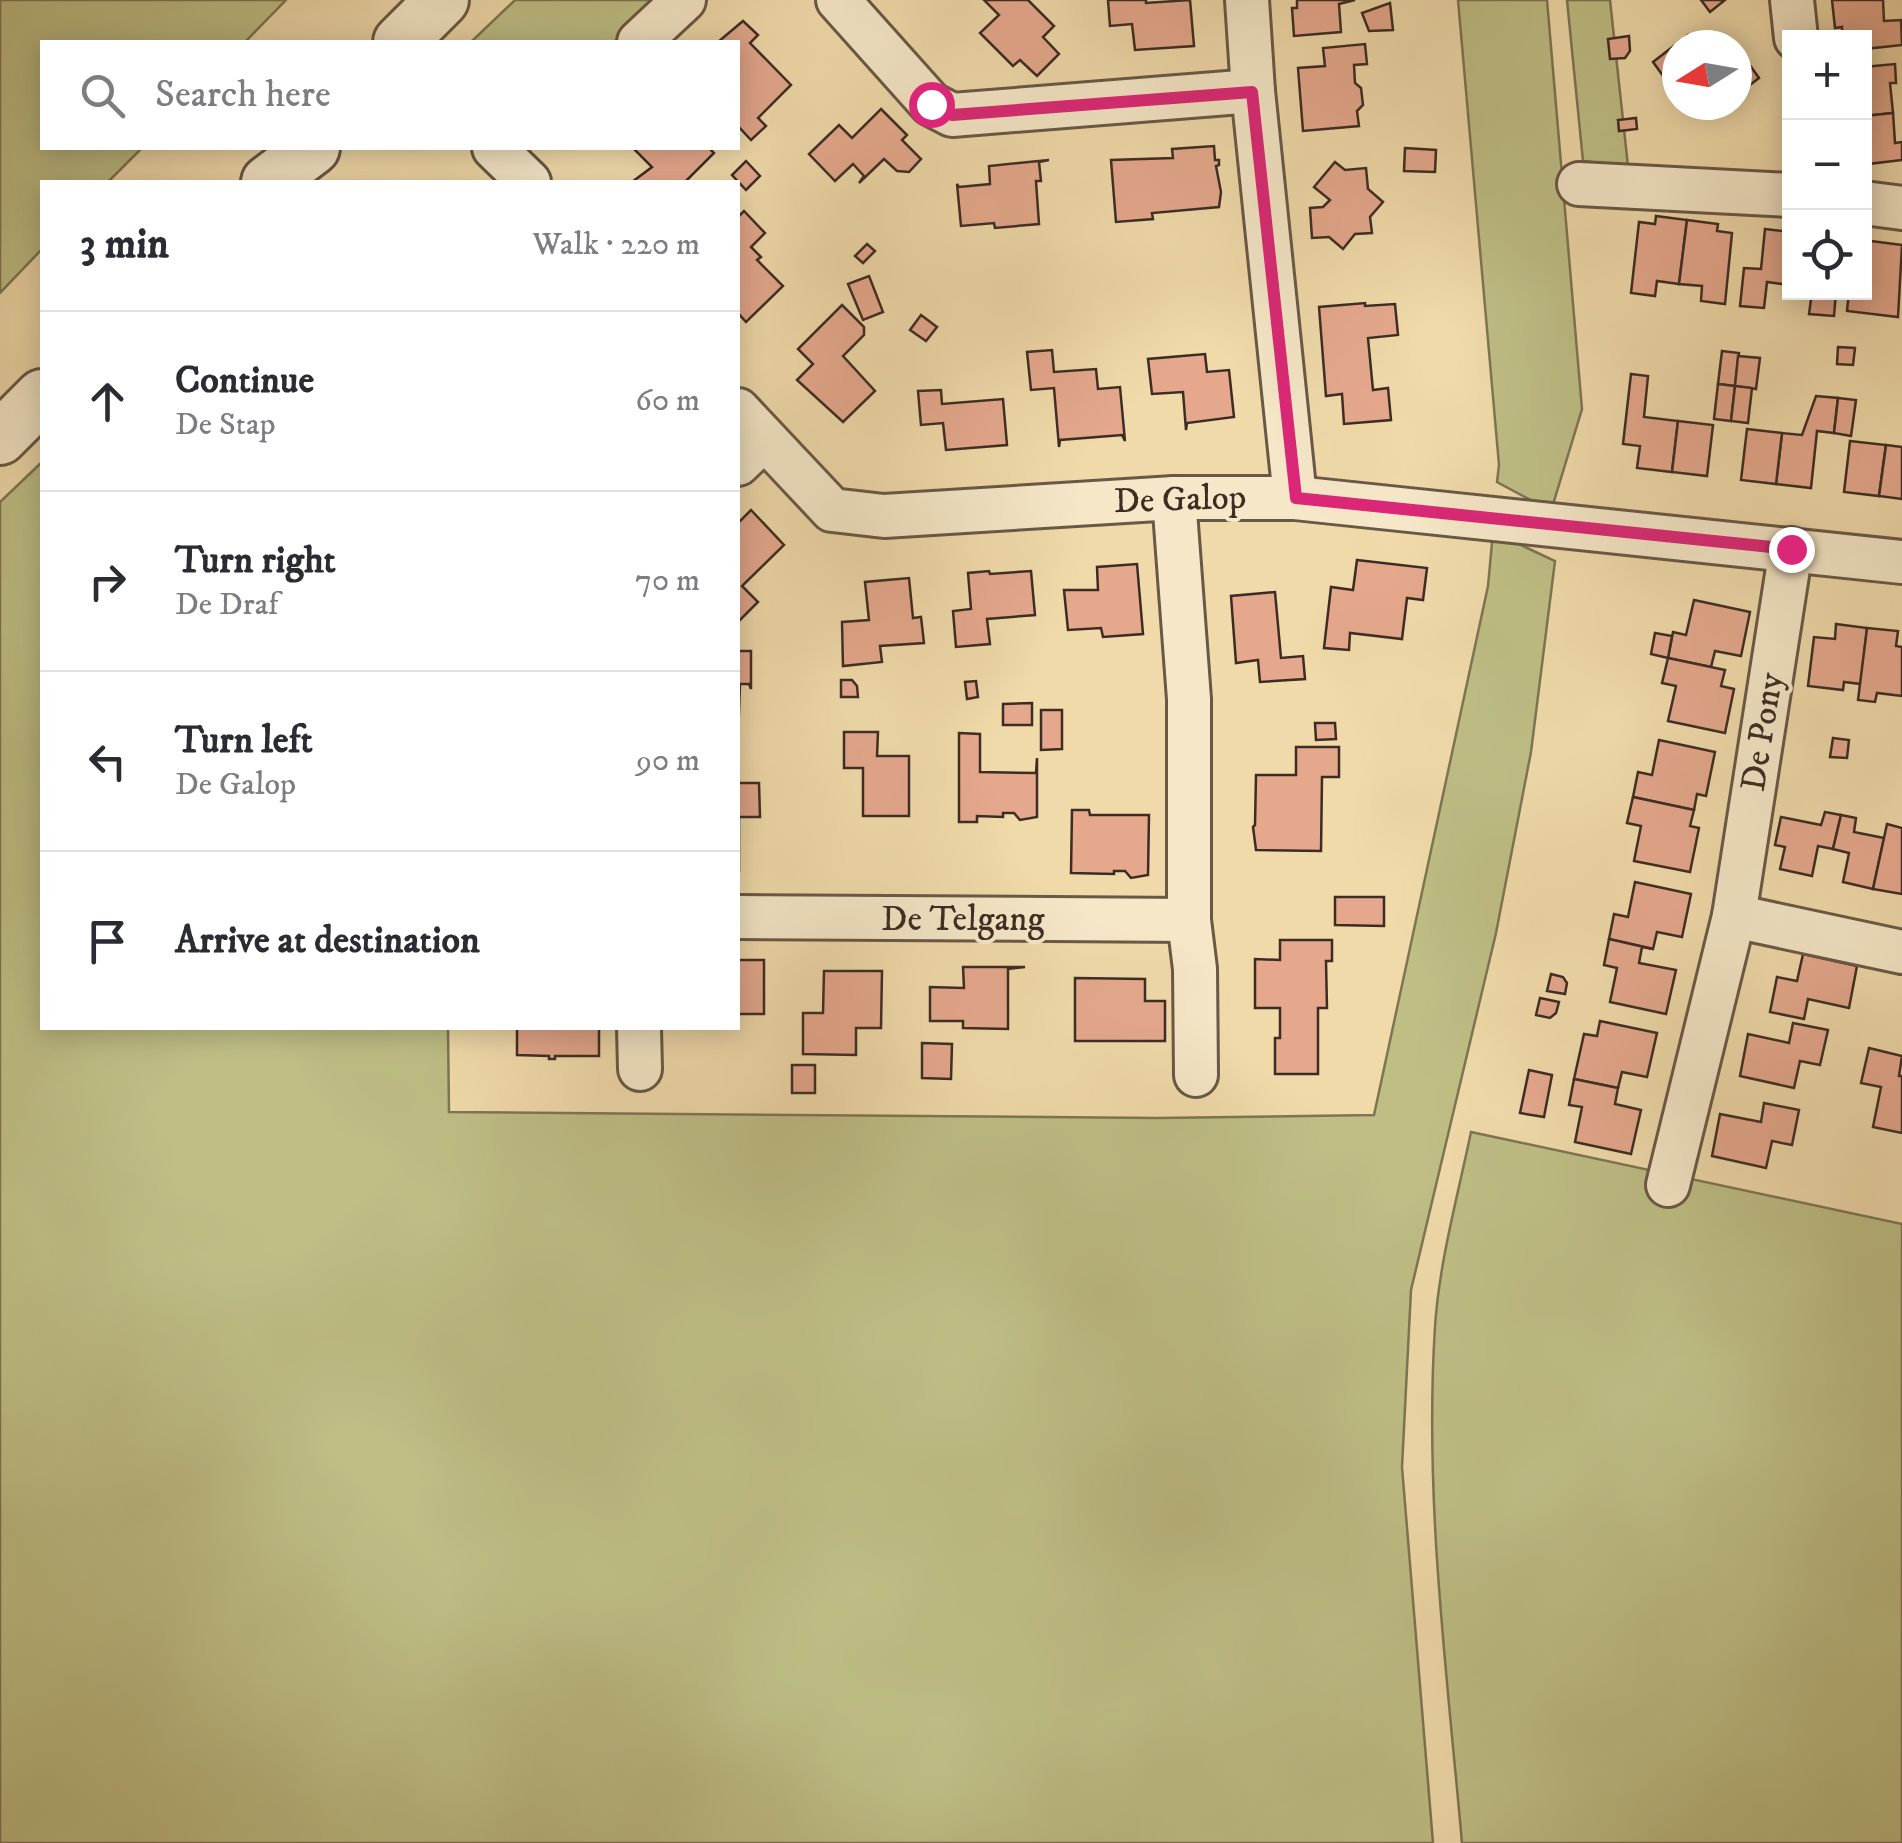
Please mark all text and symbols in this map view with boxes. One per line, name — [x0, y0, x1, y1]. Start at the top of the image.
north arrow — [1662, 30, 1752, 120]
map controls — [1782, 30, 1872, 300]
button: + — [1782, 30, 1872, 120]
search box — [40, 40, 740, 150]
icon: search — [75, 68, 130, 123]
text: Search here — [155, 71, 331, 119]
route start — [909, 82, 955, 128]
button: − — [1782, 120, 1872, 210]
button: locate — [1782, 210, 1872, 300]
text: 3 min — [80, 219, 169, 271]
text: Walk · 220 m — [533, 225, 700, 265]
text: Continue — [175, 357, 314, 405]
icon: ahead — [80, 374, 135, 429]
text: 60 m — [635, 381, 700, 421]
text: De Stap — [175, 405, 276, 445]
street label: De Galop — [1113, 476, 1247, 524]
route end — [1769, 527, 1815, 573]
text: Turn right — [175, 537, 336, 585]
icon: right — [80, 554, 135, 609]
text: 70 m — [635, 561, 700, 601]
text: De Draf — [175, 585, 278, 625]
street label: De Pony — [1732, 669, 1794, 794]
text: Turn left — [175, 717, 313, 765]
icon: left — [80, 734, 135, 789]
text: 90 m — [636, 741, 700, 781]
text: De Galop — [175, 765, 296, 805]
street label: De Telgang — [881, 898, 1046, 942]
icon: arrive — [80, 914, 135, 969]
text: Arrive at destination — [175, 917, 480, 965]

